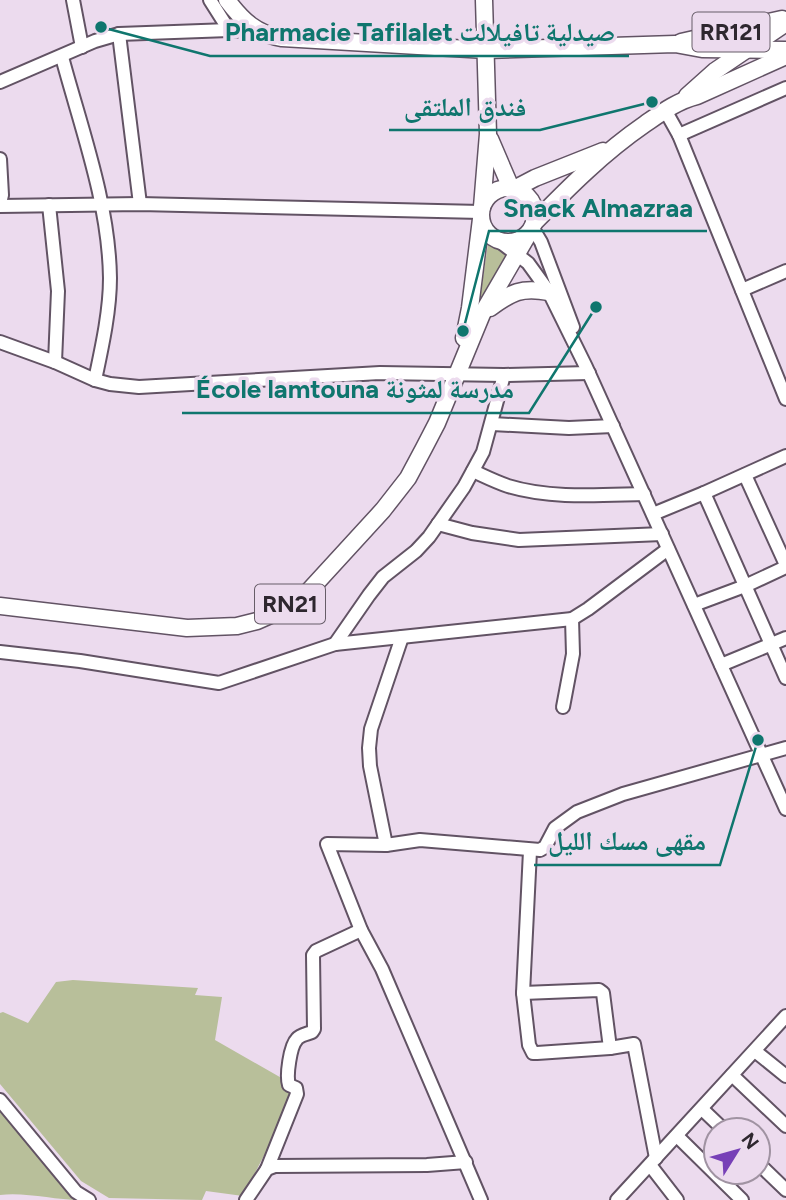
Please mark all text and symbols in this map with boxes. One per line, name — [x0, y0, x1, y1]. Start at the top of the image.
callout: Pharmacie Tafilalet صيدلية تافيلالت — [210, 9, 629, 56]
road number: RR121 — [692, 12, 770, 52]
text: Pharmacie Tafilalet صيدلية تافيلالت — [225, 16, 615, 48]
callout: فندق الملتقى — [389, 83, 540, 130]
text: فندق الملتقى — [404, 91, 526, 123]
callout: Snack Almazraa — [489, 184, 707, 231]
text: Snack Almazraa — [503, 192, 693, 224]
callout: École lamtouna مدرسة لمثونة — [182, 366, 529, 413]
text: École lamtouna مدرسة لمثونة — [196, 373, 514, 405]
road number: RN21 — [255, 584, 325, 624]
callout: مقهى مسك الليل — [534, 818, 720, 865]
text: مقهى مسك الليل — [548, 825, 706, 857]
north arrow — [702, 1116, 772, 1186]
text: N — [737, 1128, 764, 1154]

